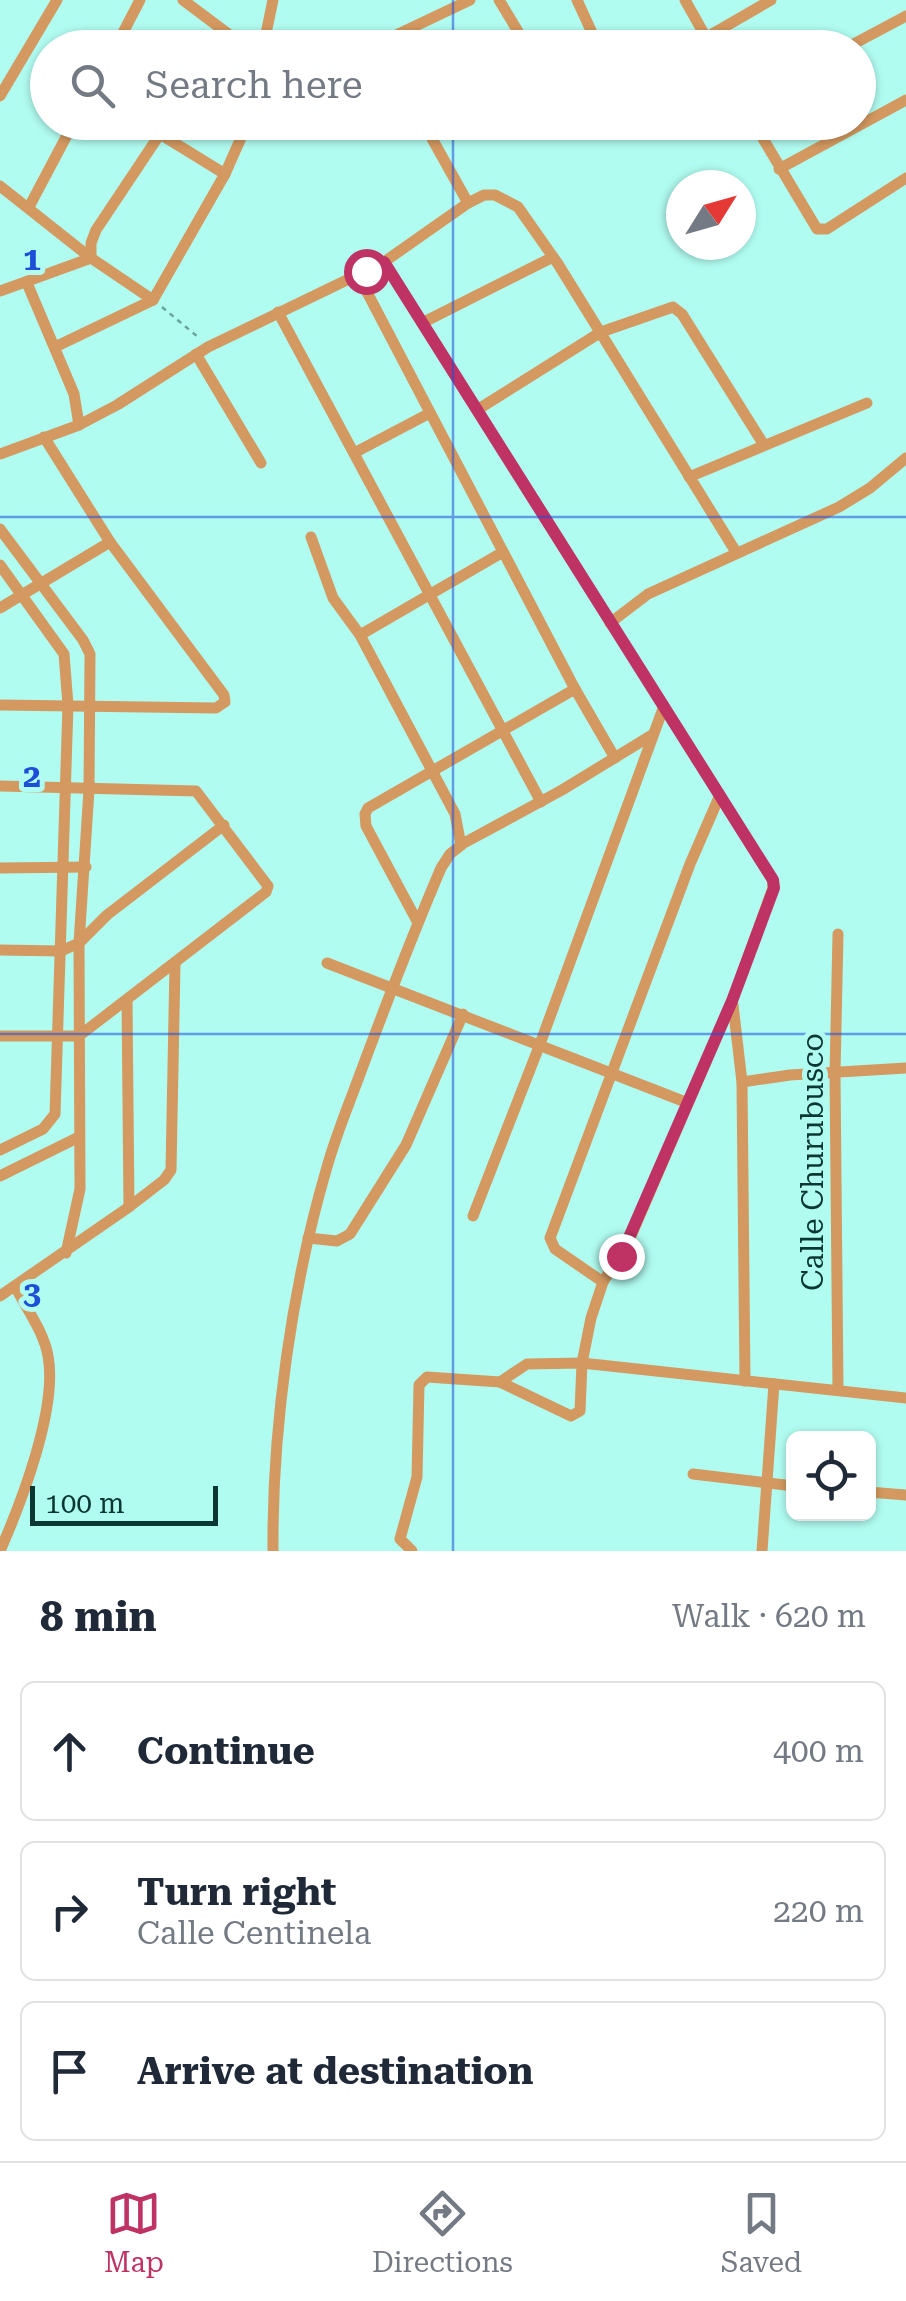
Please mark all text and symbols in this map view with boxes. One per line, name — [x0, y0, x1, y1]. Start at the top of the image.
search box — [30, 30, 876, 140]
icon: search — [65, 58, 120, 113]
text: Search here — [145, 63, 363, 107]
north arrow — [666, 170, 756, 260]
text: 1 — [23, 240, 41, 278]
route start — [344, 249, 390, 295]
text: 2 — [23, 757, 41, 795]
street label: Calle Churubusco — [795, 1033, 830, 1291]
route end — [599, 1234, 645, 1280]
text: 3 — [23, 1274, 41, 1312]
map controls — [786, 1431, 876, 1521]
button: locate — [786, 1431, 876, 1521]
scale bar — [30, 1481, 218, 1526]
text: 100 m — [45, 1487, 125, 1520]
text: 8 min — [40, 1592, 157, 1641]
text: Walk · 620 m — [672, 1597, 866, 1635]
icon: ahead — [42, 1724, 97, 1779]
text: Continue — [137, 1729, 315, 1773]
text: 400 m — [773, 1732, 864, 1770]
text: Turn right — [137, 1870, 336, 1914]
icon: right — [42, 1884, 97, 1939]
text: 220 m — [773, 1892, 864, 1930]
text: Calle Centinela — [137, 1914, 371, 1952]
icon: arrive — [42, 2044, 97, 2099]
text: Arrive at destination — [137, 2049, 533, 2093]
tab: Map — [104, 2186, 164, 2279]
tab: Directions — [372, 2186, 513, 2279]
tab: Saved — [721, 2186, 802, 2279]

